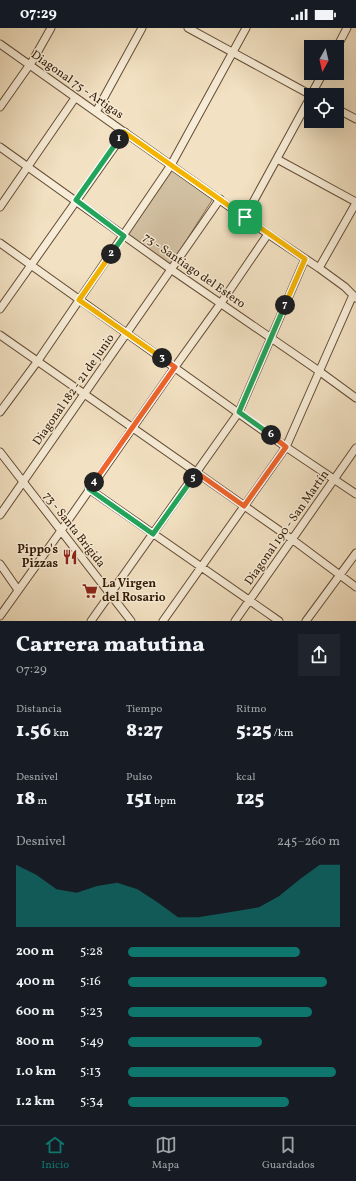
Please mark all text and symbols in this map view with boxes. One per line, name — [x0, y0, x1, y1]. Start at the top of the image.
text: 07:29 — [20, 4, 57, 25]
north arrow — [304, 40, 344, 80]
map controls — [304, 40, 344, 128]
street label: Diagonal 75 - Artigas — [28, 47, 126, 123]
button: locate — [304, 88, 344, 128]
pin: 1 — [109, 129, 129, 149]
text: 1 — [117, 131, 121, 146]
pin — [228, 200, 262, 234]
icon: arrive — [234, 206, 256, 228]
street label: 73 - Santiago del Estero — [140, 230, 248, 312]
pin: 2 — [101, 244, 121, 264]
text: 2 — [108, 246, 114, 261]
pin: 7 — [275, 295, 295, 315]
text: 7 — [282, 297, 288, 312]
street label: Diagonal 182 - 21 de Junio — [29, 331, 119, 449]
pin: 3 — [152, 348, 172, 368]
text: 3 — [159, 350, 165, 365]
pin: 6 — [261, 425, 281, 445]
text: 6 — [268, 427, 274, 442]
street label: Diagonal 190 - San Martín — [241, 467, 333, 589]
pin: 5 — [183, 468, 203, 488]
text: 5 — [190, 470, 196, 485]
pin: 4 — [84, 472, 104, 492]
text: 4 — [91, 474, 97, 489]
street label: 73 - Santa Brígida — [39, 489, 109, 571]
place label: Pippo's Pizzas — [17, 542, 58, 572]
restaurant icon: Pippo's Pizzas — [61, 548, 79, 566]
place label: La Virgen del Rosario — [102, 576, 166, 606]
supermarket icon: La Virgen del Rosario — [81, 582, 99, 600]
text: Carrera matutina — [16, 630, 205, 661]
button: share — [298, 634, 340, 676]
text: 07:29 — [16, 661, 47, 679]
text: Distancia — [16, 702, 62, 717]
text: Tiempo — [126, 702, 162, 717]
text: Ritmo — [236, 702, 266, 717]
text: 1.56 — [16, 717, 51, 745]
text: 8:27 — [126, 717, 163, 745]
text: 5:25 — [236, 717, 272, 745]
text: km — [51, 726, 69, 741]
text: /km — [272, 726, 294, 741]
text: Desnivel — [16, 770, 58, 785]
text: Pulso — [126, 770, 152, 785]
text: kcal — [236, 770, 256, 785]
text: 18 — [16, 785, 35, 813]
text: 151 — [126, 785, 152, 813]
text: 125 — [236, 785, 264, 813]
text: m — [35, 794, 47, 809]
text: bpm — [152, 794, 176, 809]
text: Desnivel — [16, 833, 66, 851]
text: 245–260 m — [277, 833, 340, 851]
text: 200 m — [16, 943, 54, 961]
text: 5:28 — [80, 943, 103, 961]
text: 400 m — [16, 973, 55, 991]
text: 5:16 — [80, 973, 101, 991]
text: 600 m — [16, 1003, 54, 1021]
text: 5:23 — [80, 1003, 103, 1021]
text: 800 m — [16, 1033, 54, 1051]
text: 5:49 — [80, 1033, 103, 1051]
text: 1.0 km — [16, 1063, 56, 1081]
text: 5:13 — [80, 1063, 101, 1081]
text: 1.2 km — [16, 1093, 55, 1111]
text: 5:34 — [80, 1093, 104, 1111]
tab: Inicio — [41, 1134, 69, 1173]
tab: Mapa — [152, 1134, 179, 1173]
tab: Guardados — [262, 1134, 315, 1173]

